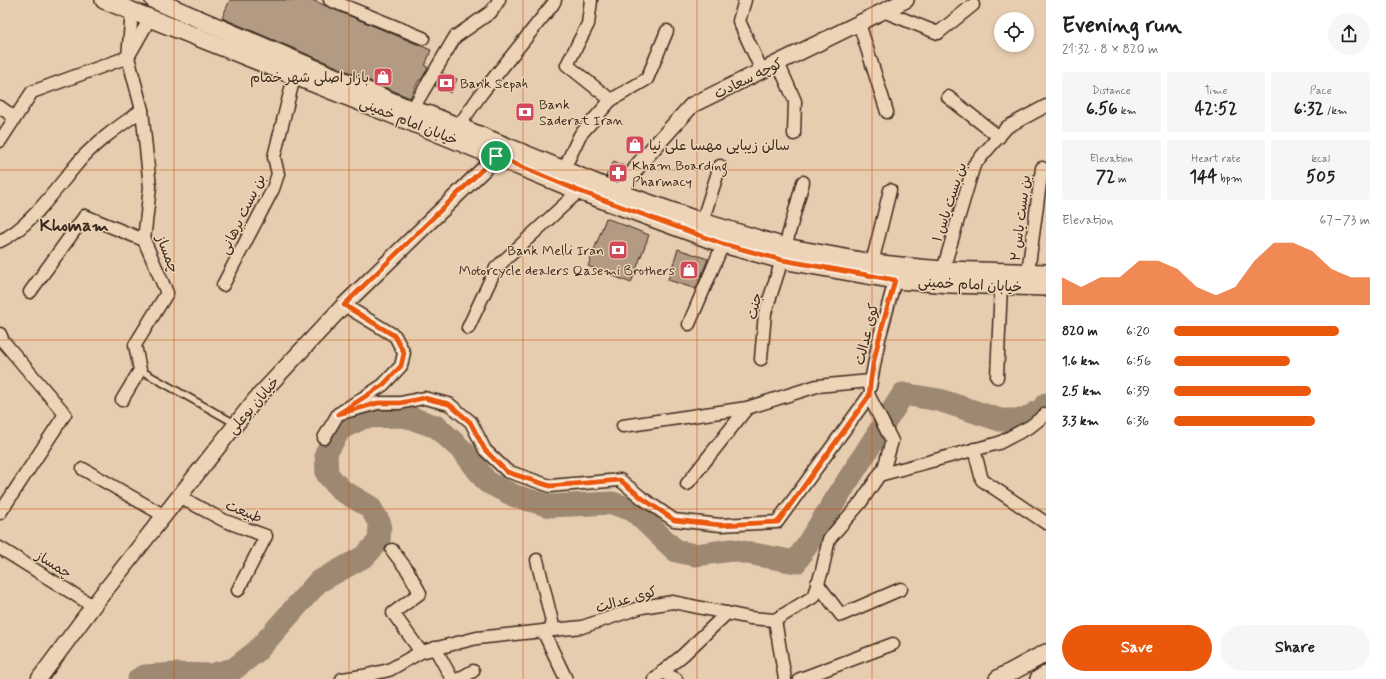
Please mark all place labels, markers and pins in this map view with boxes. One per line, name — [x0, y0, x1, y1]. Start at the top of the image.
shop icon: بازار اصلی شهر خمام — [372, 66, 394, 88]
place label: بازار اصلی شهر خمام — [250, 69, 369, 88]
bank icon: Bank Sepah — [435, 72, 457, 94]
place label: Bank Sepah — [460, 75, 528, 93]
place label: Bank Saderat Iran — [539, 96, 624, 130]
bank icon: Bank Saderat Iran — [514, 101, 536, 123]
shop icon: سالن زیبایی مهسا علی نیا — [624, 134, 646, 156]
place label: سالن زیبایی مهسا علی نیا — [649, 137, 790, 155]
pin — [479, 139, 513, 173]
place label: Kham Boarding Pharmacy — [632, 157, 728, 191]
pharmacy icon: Kham Boarding Pharmacy — [607, 162, 629, 184]
bank icon: Bank Melli Iran — [607, 239, 629, 261]
place label: Bank Melli Iran — [507, 242, 604, 260]
shop icon: Motorcycle dealers Qasemi Brothers — [678, 259, 700, 281]
place label: Motorcycle dealers Qasemi Brothers — [459, 262, 675, 280]

